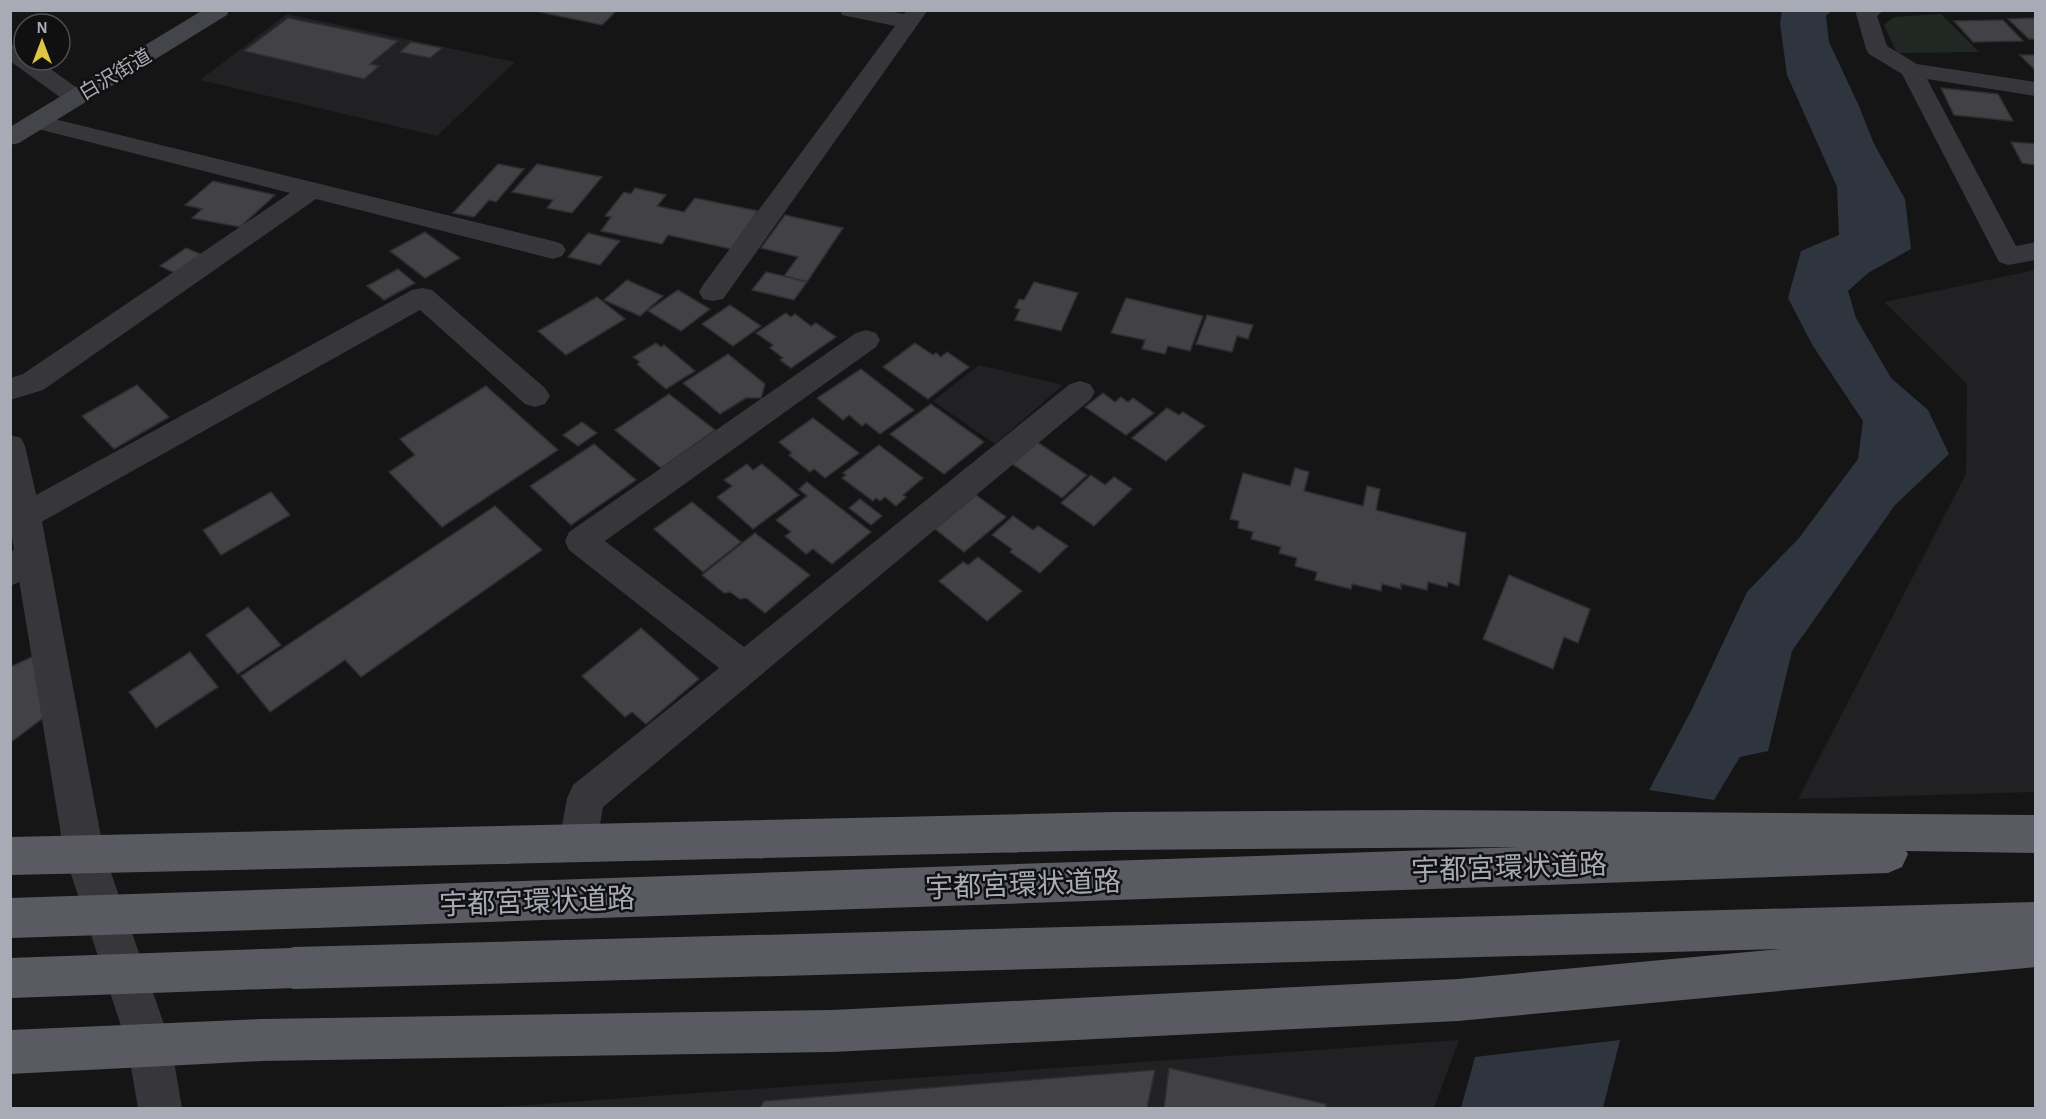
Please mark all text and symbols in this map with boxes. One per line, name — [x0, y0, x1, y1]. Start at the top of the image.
north arrow — [12, 12, 72, 72]
text: N — [36, 20, 48, 36]
street label: 白沢街道 — [76, 45, 155, 104]
street label: 宇都宮環状道路 — [1411, 850, 1608, 886]
street label: 宇都宮環状道路 — [925, 867, 1122, 903]
street label: 宇都宮環状道路 — [439, 884, 636, 920]

